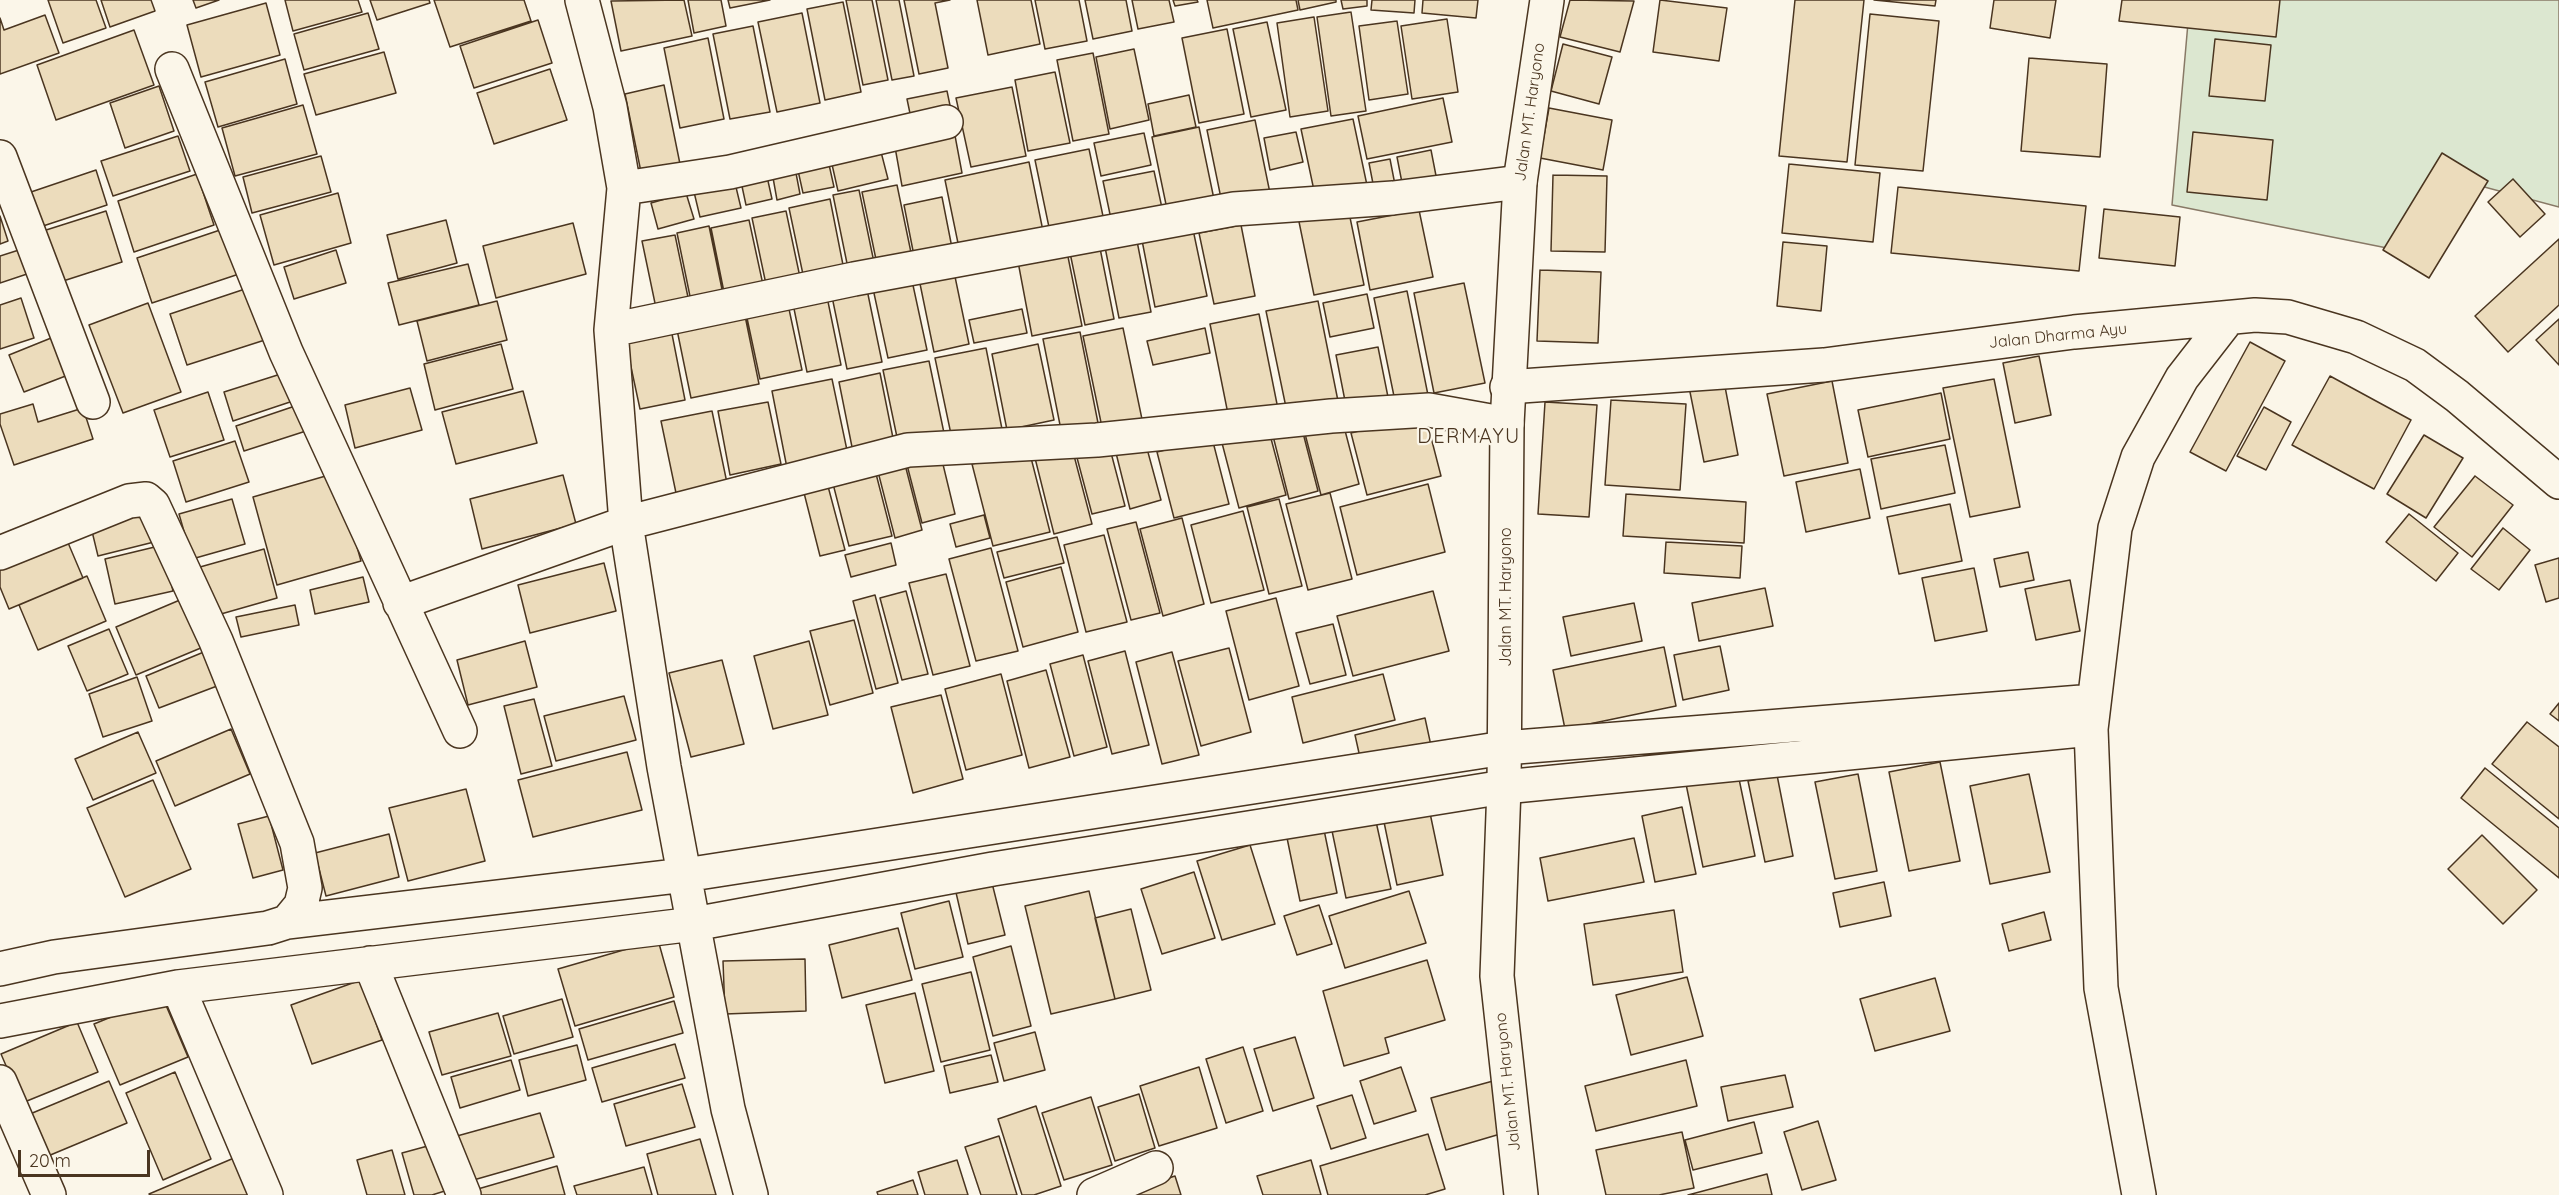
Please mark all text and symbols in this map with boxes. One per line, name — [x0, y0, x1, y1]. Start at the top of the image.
street label: Jalan MT. Haryono — [1511, 42, 1549, 182]
street label: Jalan Dharma Ayu — [1988, 319, 2128, 353]
district label: DERMAYU — [1417, 425, 1521, 449]
street label: Jalan MT. Haryono — [1496, 527, 1516, 667]
street label: Jalan MT. Haryono — [1491, 1012, 1525, 1152]
scale bar — [21, 1138, 153, 1176]
text: 20 m — [29, 1149, 71, 1172]

